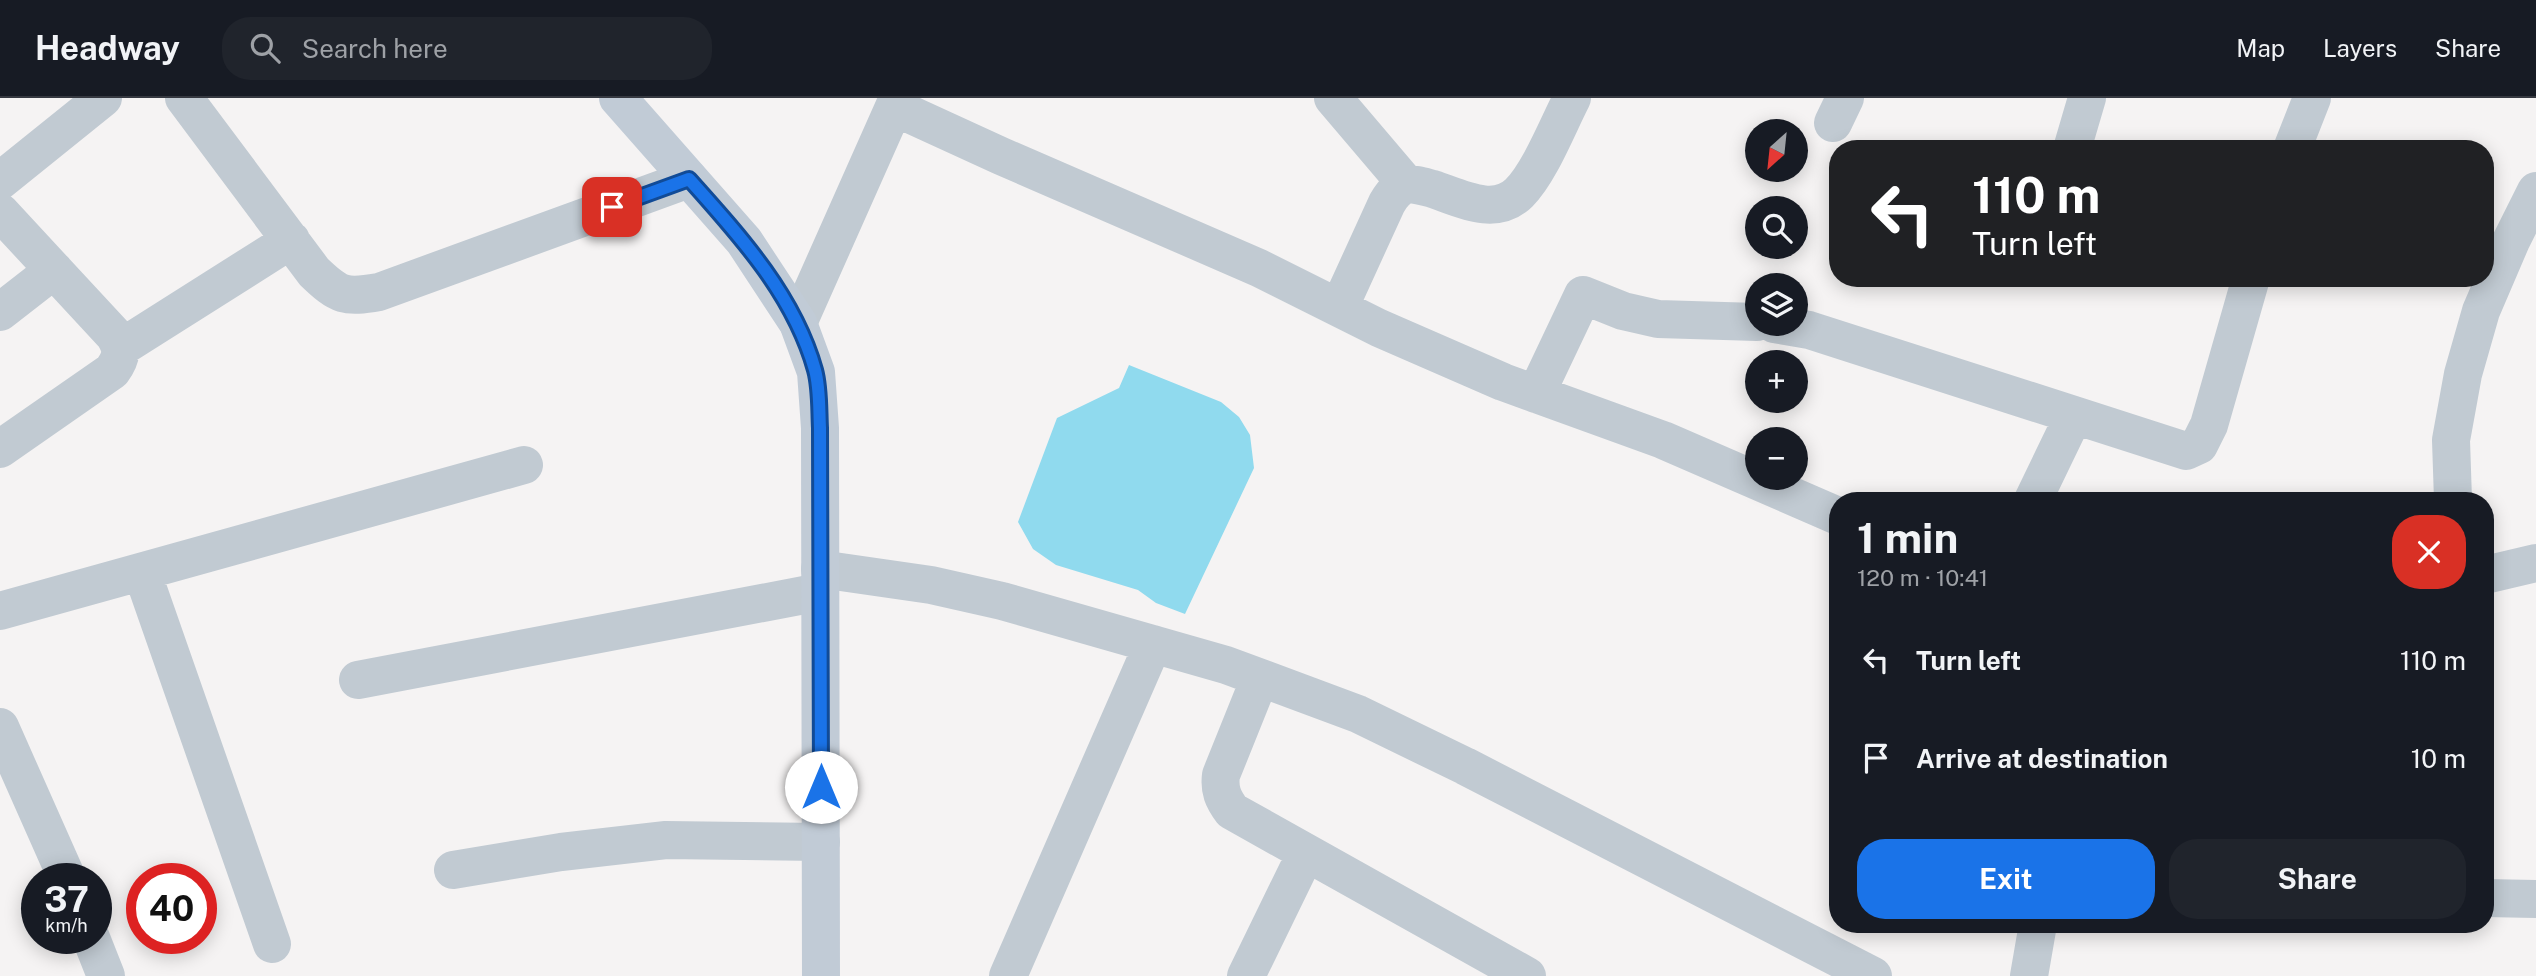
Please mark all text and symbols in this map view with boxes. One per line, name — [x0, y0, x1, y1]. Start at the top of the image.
search box — [222, 17, 712, 80]
text: Headway — [35, 29, 180, 67]
icon: search — [246, 29, 284, 67]
text: Search here — [302, 33, 448, 64]
text: Map — [2236, 34, 2285, 62]
text: Layers — [2323, 34, 2397, 62]
text: Share — [2435, 34, 2501, 62]
north arrow — [1745, 119, 1808, 182]
map controls — [1745, 119, 1808, 490]
text: 110 m — [1972, 166, 2100, 224]
icon: left — [1857, 168, 1948, 259]
pin — [582, 177, 642, 237]
icon: arrive — [593, 188, 631, 226]
button: search — [1745, 196, 1808, 259]
text: Turn left — [1972, 225, 2097, 262]
button: layers — [1745, 273, 1808, 336]
button: + — [1745, 350, 1808, 413]
button: − — [1745, 427, 1808, 490]
text: 1 min — [1857, 513, 1958, 562]
button: close — [2392, 515, 2466, 589]
text: 120 m · 10:41 — [1857, 564, 1988, 591]
icon: left — [1857, 641, 1895, 679]
text: Turn left — [1916, 645, 2021, 676]
text: 110 m — [2400, 645, 2466, 676]
icon: arrive — [1857, 739, 1895, 777]
text: Arrive at destination — [1916, 743, 2168, 774]
text: 10 m — [2411, 743, 2466, 774]
position arrow — [784, 750, 858, 824]
button: Exit — [1857, 839, 2155, 919]
button: Share — [2169, 839, 2466, 919]
speed limit sign: 40 — [126, 863, 217, 954]
text: 37 — [44, 879, 89, 920]
text: km/h — [45, 915, 88, 936]

